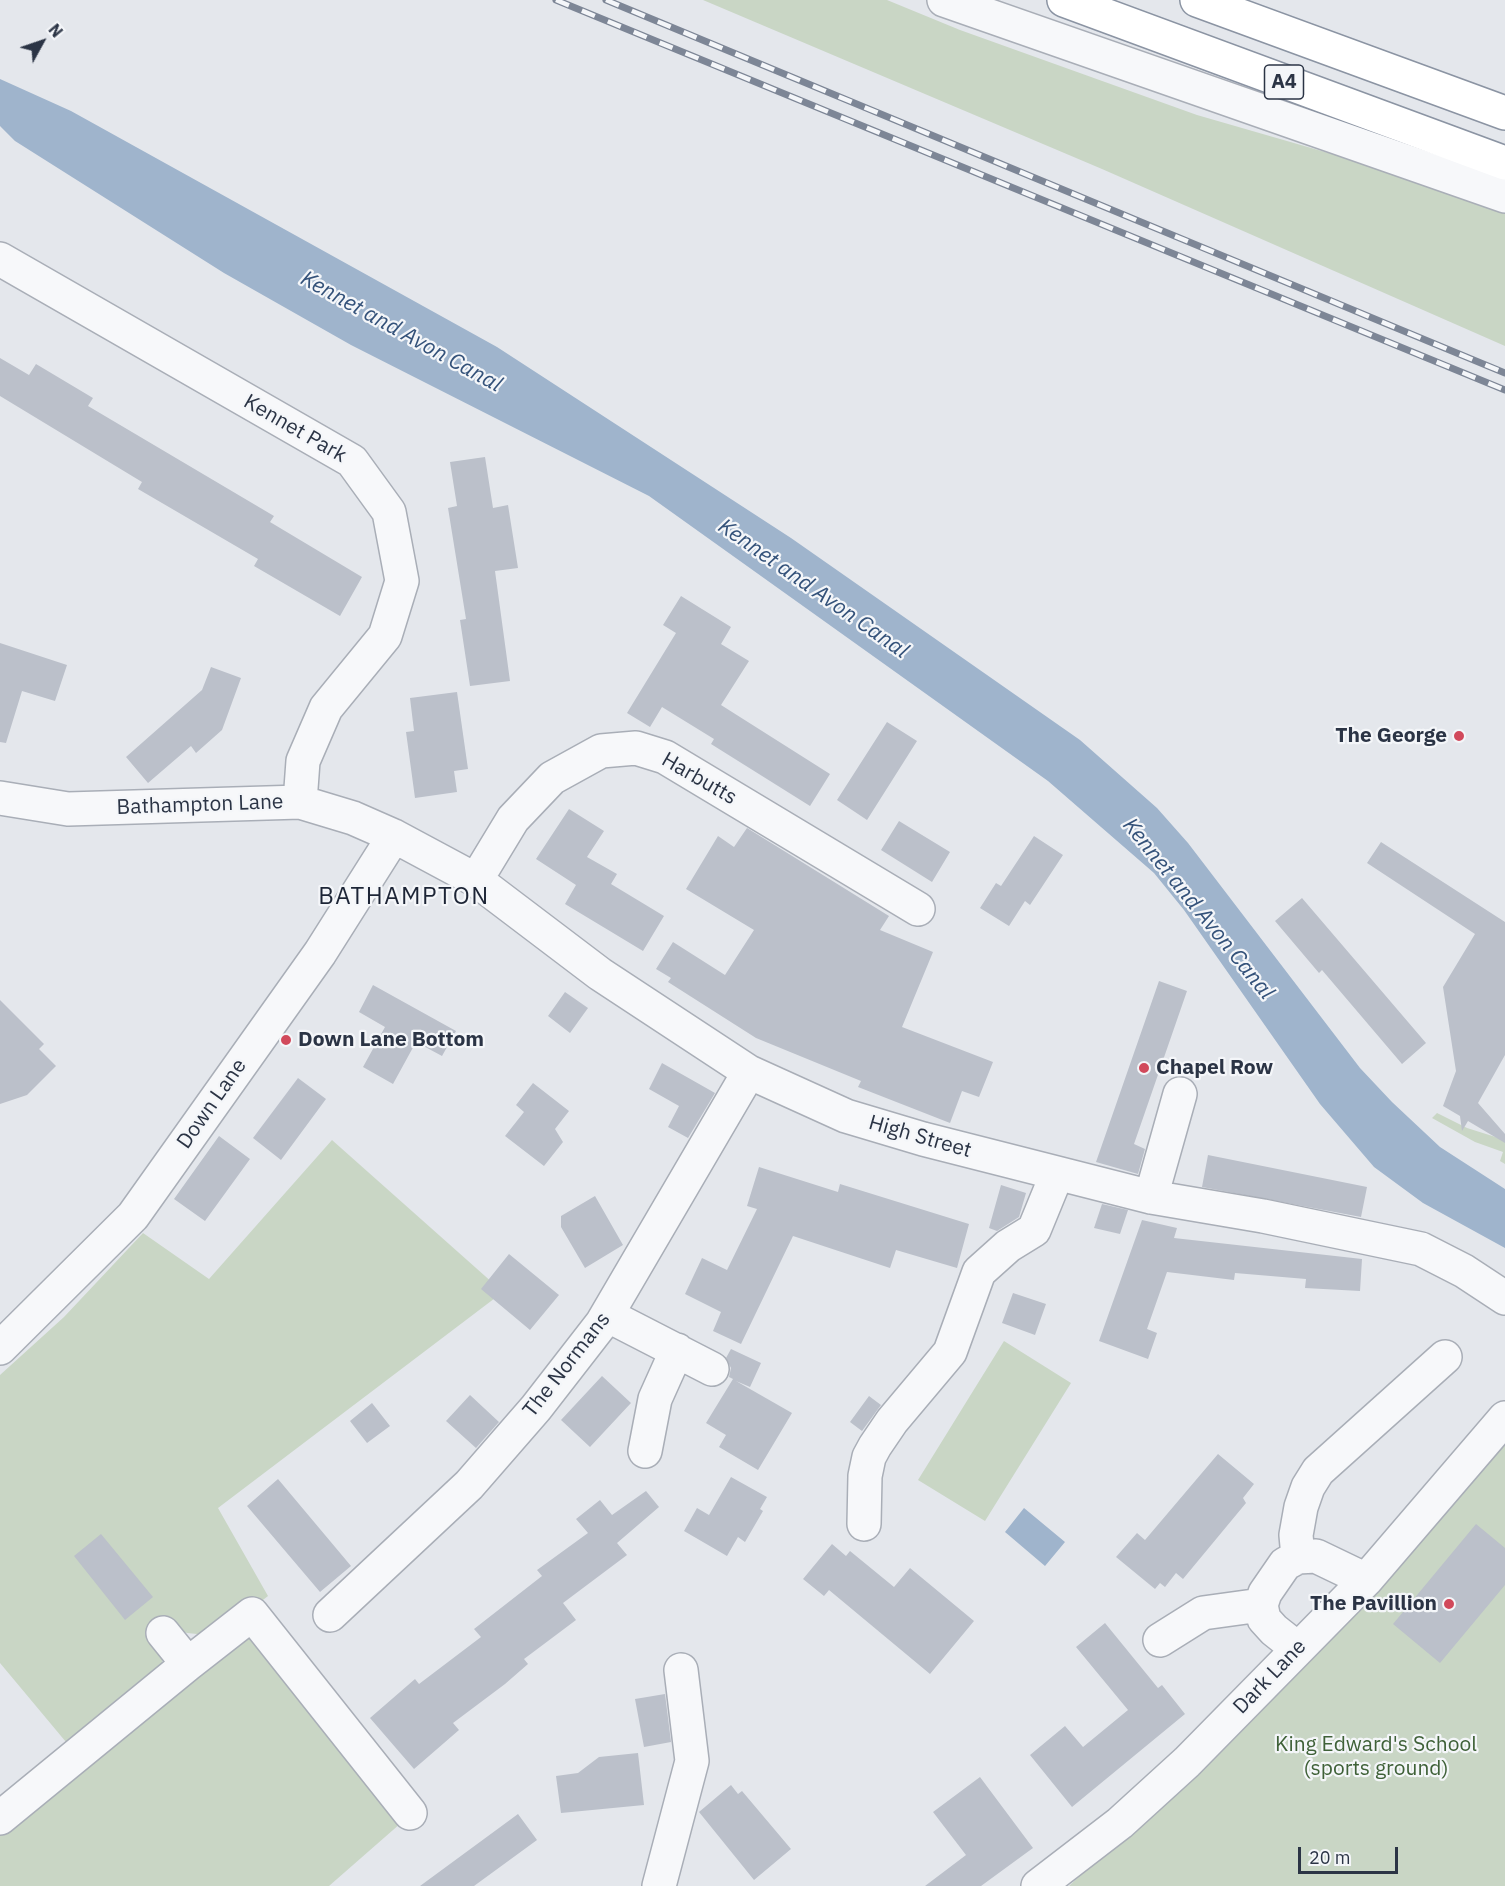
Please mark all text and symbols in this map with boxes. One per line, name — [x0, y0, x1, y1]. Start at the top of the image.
north arrow — [12, 12, 72, 72]
text: N — [44, 20, 67, 41]
road number: A4 — [1264, 65, 1304, 99]
water label: Kennet and Avon Canal — [296, 266, 506, 398]
street label: Kennet Park — [239, 389, 351, 469]
water label: Kennet and Avon Canal — [713, 513, 913, 665]
place label: The George — [1335, 723, 1447, 749]
marker: The George — [1452, 729, 1466, 743]
street label: Harbutts — [657, 747, 741, 811]
street label: Bathampton Lane — [116, 789, 284, 821]
water label: Kennet and Avon Canal — [1117, 813, 1279, 1005]
district label: BATHAMPTON — [318, 883, 490, 911]
place label: Down Lane Bottom — [298, 1027, 484, 1053]
marker: Down Lane Bottom — [279, 1033, 293, 1047]
street label: Down Lane — [172, 1054, 252, 1154]
place label: Chapel Row — [1156, 1055, 1273, 1081]
marker: Chapel Row — [1137, 1061, 1151, 1075]
street label: High Street — [866, 1110, 974, 1164]
street label: The Normans — [518, 1307, 616, 1423]
place label: The Pavillion — [1310, 1591, 1437, 1617]
marker: The Pavillion — [1442, 1597, 1456, 1611]
street label: Dark Lane — [1228, 1634, 1312, 1720]
park label: King Edward's School (sports ground) — [1275, 1732, 1477, 1782]
scale bar — [1301, 1835, 1402, 1873]
text: 20 m — [1309, 1846, 1351, 1869]

